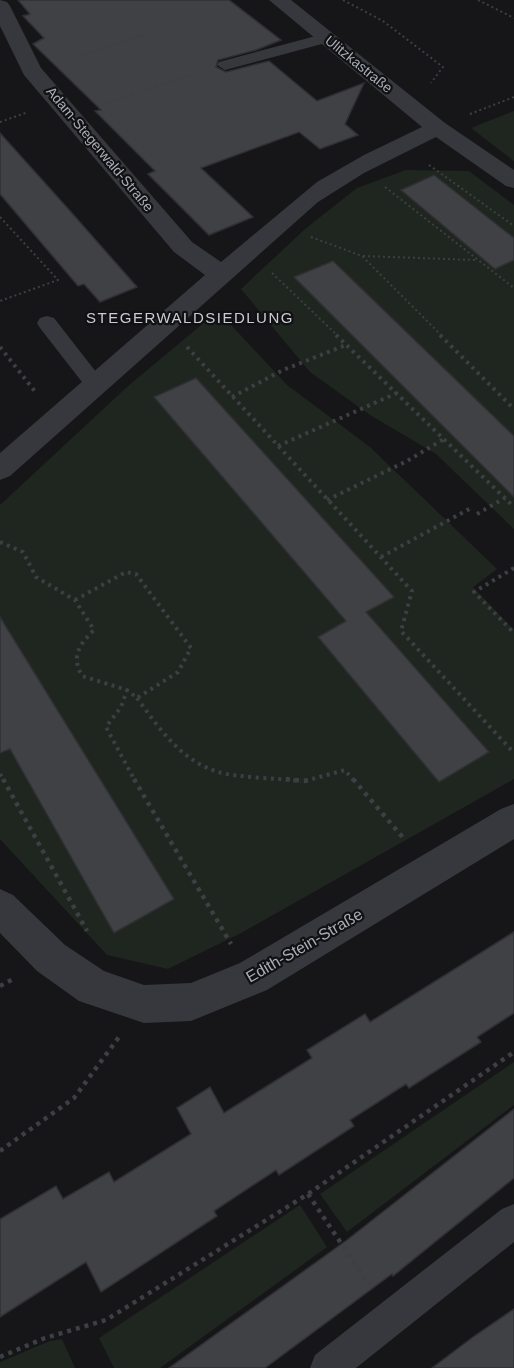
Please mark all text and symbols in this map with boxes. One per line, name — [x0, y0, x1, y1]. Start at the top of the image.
street label: Ulitzkastraße — [322, 32, 396, 96]
street label: Adam-Stegerwald-Straße — [43, 83, 157, 215]
district label: STEGERWALDSIEDLUNG — [86, 309, 294, 326]
street label: Edith-Stein-Straße — [243, 905, 366, 986]

